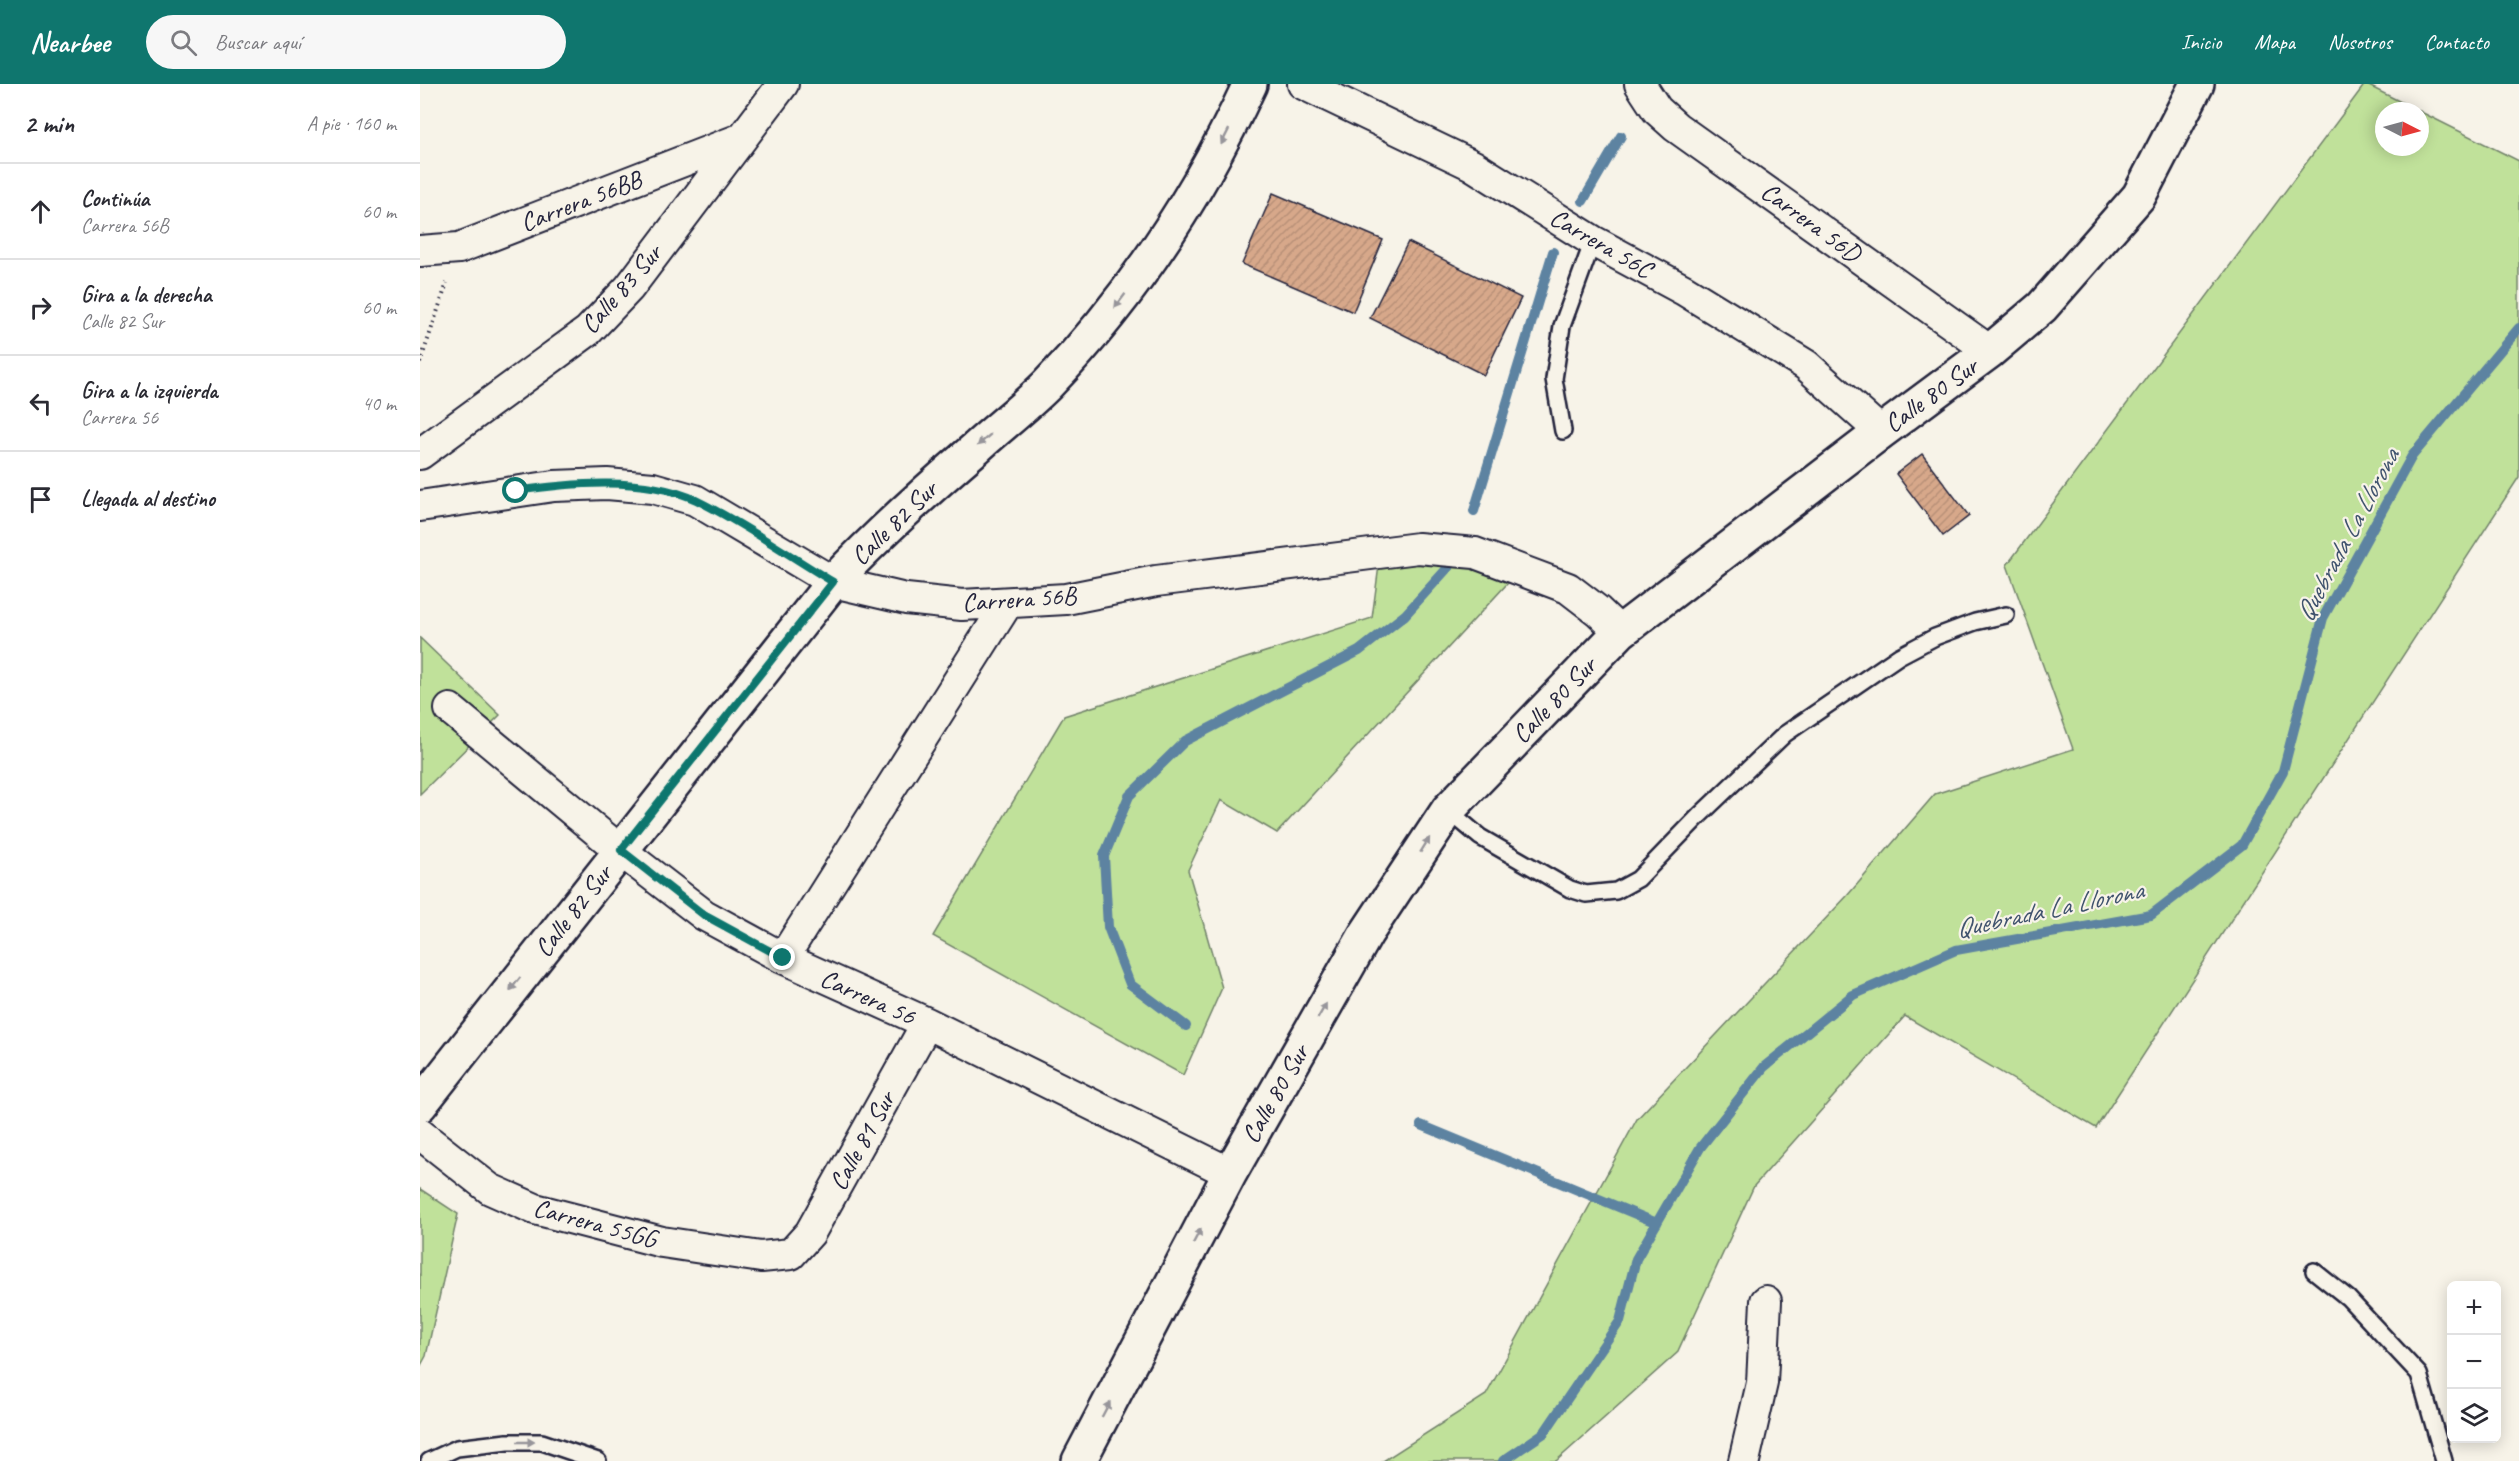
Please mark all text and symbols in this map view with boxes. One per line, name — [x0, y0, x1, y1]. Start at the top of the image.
search box — [146, 15, 566, 69]
text: Nearbee — [30, 25, 110, 60]
icon: search — [167, 26, 200, 59]
text: Buscar aquí — [215, 28, 301, 56]
text: Inicio — [2181, 29, 2221, 55]
text: Mapa — [2254, 29, 2295, 55]
text: Nosotros — [2328, 29, 2392, 55]
text: Contacto — [2425, 29, 2489, 55]
north arrow — [2375, 102, 2429, 156]
text: 2 min — [24, 107, 74, 140]
text: A pie · 160 m — [307, 111, 396, 136]
one-way arrow — [1220, 129, 1230, 146]
street label: Carrera 56BB — [516, 162, 648, 239]
street label: Carrera 56D — [1755, 175, 1869, 270]
text: Continúa — [81, 185, 149, 213]
icon: ahead — [24, 195, 57, 228]
text: 60 m — [362, 199, 396, 224]
street label: Carrera 56C — [1544, 201, 1660, 287]
text: Carrera 56B — [81, 213, 169, 238]
street label: Calle 83 Sur — [573, 235, 671, 341]
text: Gira a la derecha — [81, 281, 212, 309]
icon: right — [24, 291, 57, 324]
one-way arrow — [1114, 293, 1126, 309]
text: 60 m — [362, 295, 396, 320]
text: Calle 82 Sur — [81, 309, 164, 334]
street label: Calle 80 Sur — [1878, 348, 1987, 440]
text: Gira a la izquierda — [81, 377, 218, 405]
icon: left — [24, 387, 57, 420]
text: 40 m — [362, 391, 396, 416]
text: Carrera 56 — [81, 405, 158, 430]
one-way arrow — [977, 433, 992, 446]
water label: Quebrada La Llorona — [2287, 441, 2408, 627]
street label: Calle 82 Sur — [844, 472, 946, 572]
route start — [502, 477, 528, 503]
icon: arrive — [24, 483, 57, 516]
text: Llegada al destino — [81, 485, 215, 513]
street label: Carrera 56B — [961, 578, 1079, 619]
street label: Calle 80 Sur — [1505, 648, 1605, 750]
one-way arrow — [1419, 838, 1431, 854]
street label: Calle 82 Sur — [527, 856, 621, 964]
water label: Quebrada La Llorona — [1952, 872, 2148, 945]
route end — [769, 944, 795, 970]
street label: Carrera 56 — [815, 961, 922, 1033]
one-way arrow — [510, 977, 522, 992]
one-way arrow — [1317, 1002, 1327, 1019]
street label: Calle 80 Sur — [1234, 1037, 1318, 1149]
street label: Calle 81 Sur — [821, 1083, 904, 1196]
street label: Carrera 55GG — [530, 1191, 663, 1256]
one-way arrow — [1192, 1228, 1202, 1245]
map controls — [2447, 1281, 2501, 1443]
button: + — [2447, 1281, 2501, 1335]
button: − — [2447, 1335, 2501, 1389]
button: layers — [2447, 1389, 2501, 1443]
one-way arrow — [1101, 1400, 1111, 1418]
one-way arrow — [516, 1437, 535, 1447]

